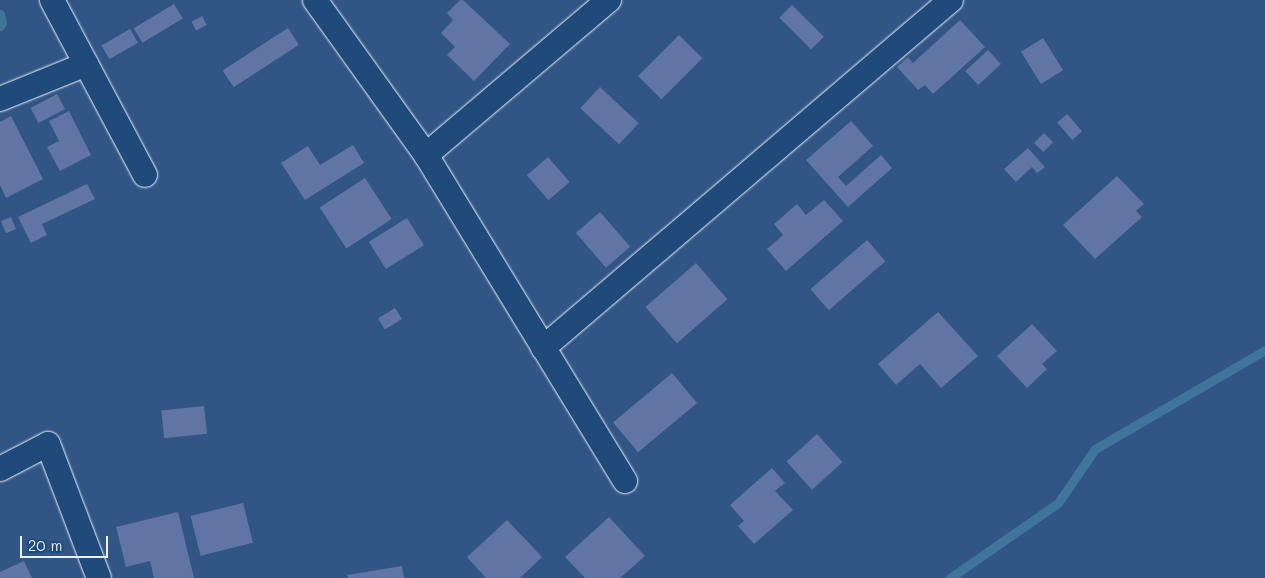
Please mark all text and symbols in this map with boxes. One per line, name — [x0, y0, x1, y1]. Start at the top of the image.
scale bar — [22, 526, 110, 558]
text: 20 m — [28, 535, 62, 555]

